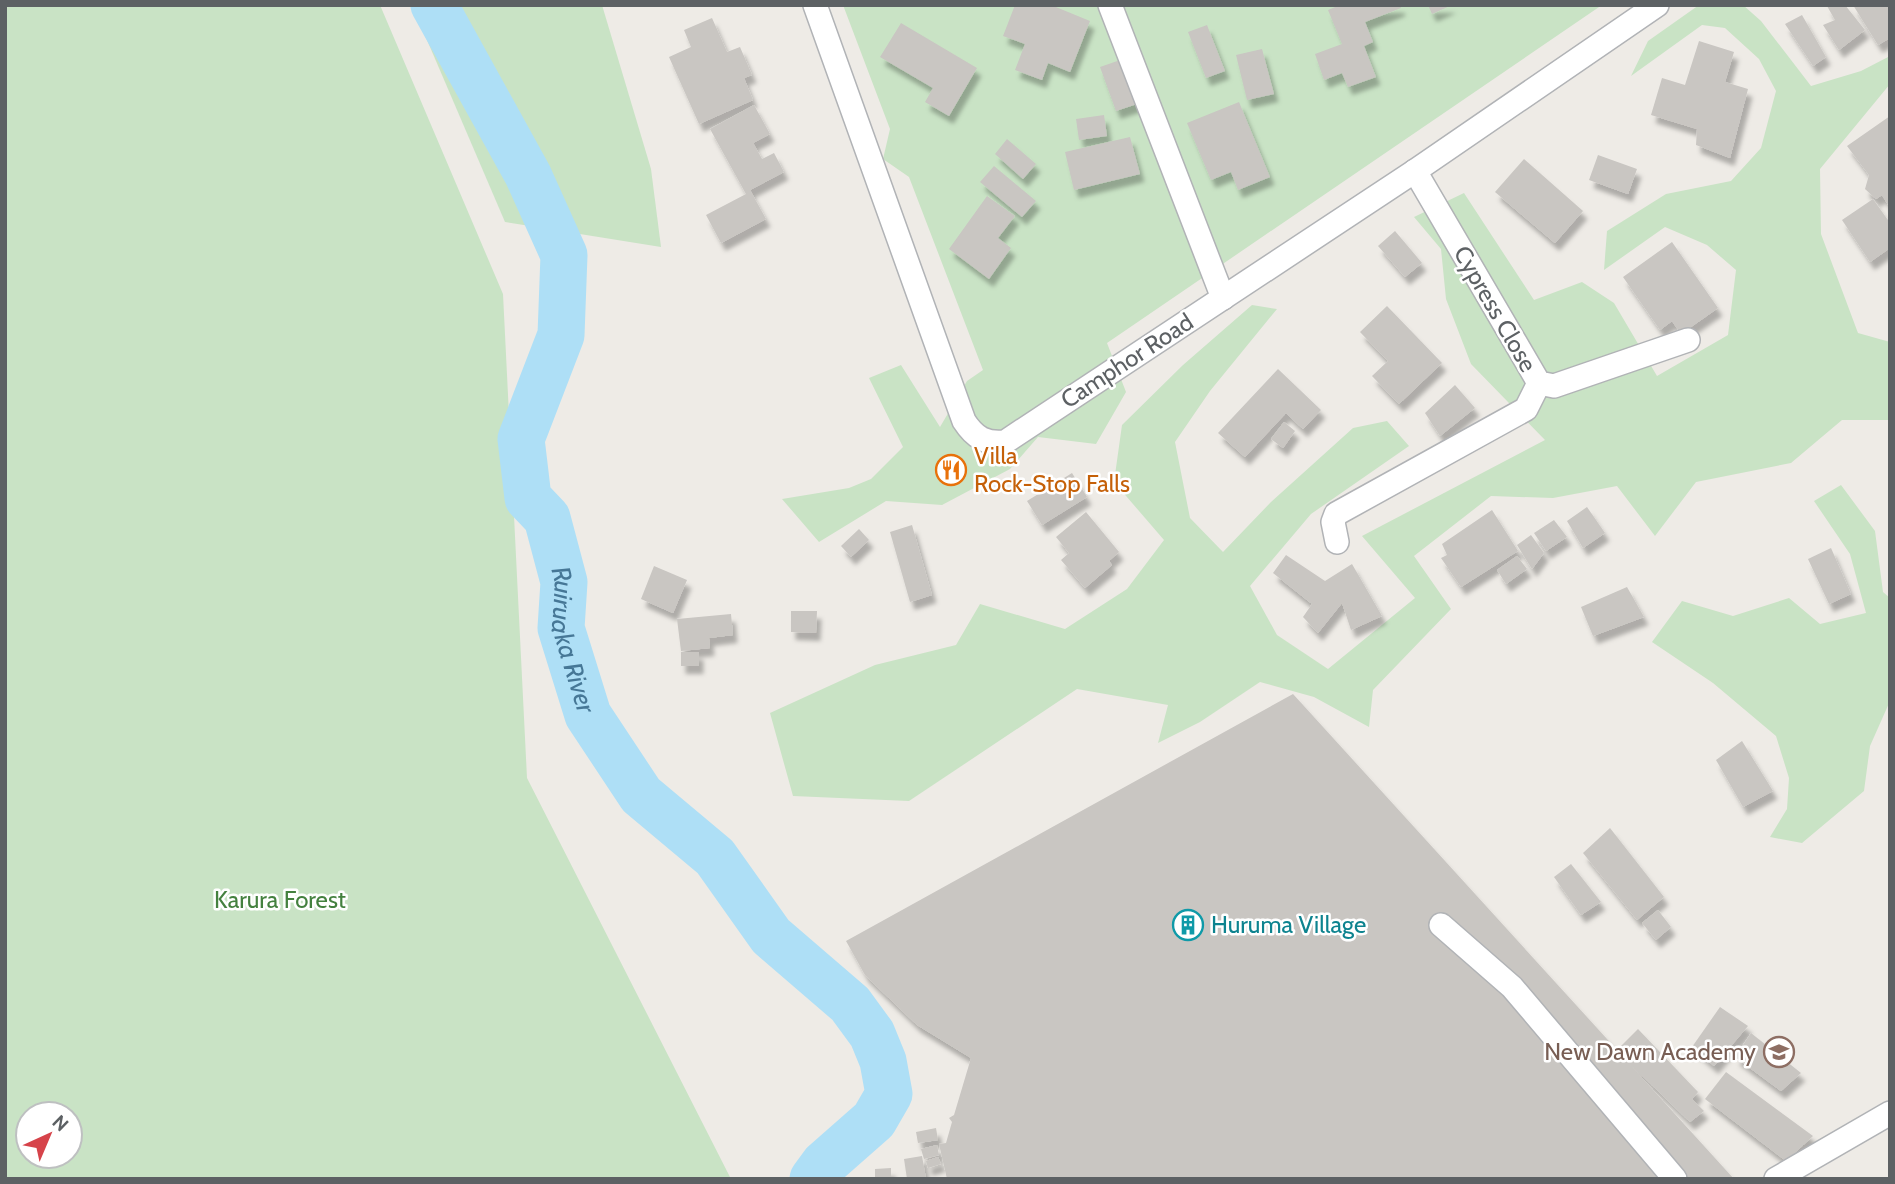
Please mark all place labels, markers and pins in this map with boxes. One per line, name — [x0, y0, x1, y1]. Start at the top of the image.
place label: Villa Rock-Stop Falls — [974, 441, 1130, 498]
restaurant icon: Villa Rock-Stop Falls — [934, 453, 968, 487]
building icon: Huruma Village — [1171, 908, 1205, 942]
place label: Huruma Village — [1211, 910, 1366, 939]
school or university icon: New Dawn Academy — [1762, 1035, 1796, 1069]
place label: New Dawn Academy — [1544, 1037, 1756, 1066]

